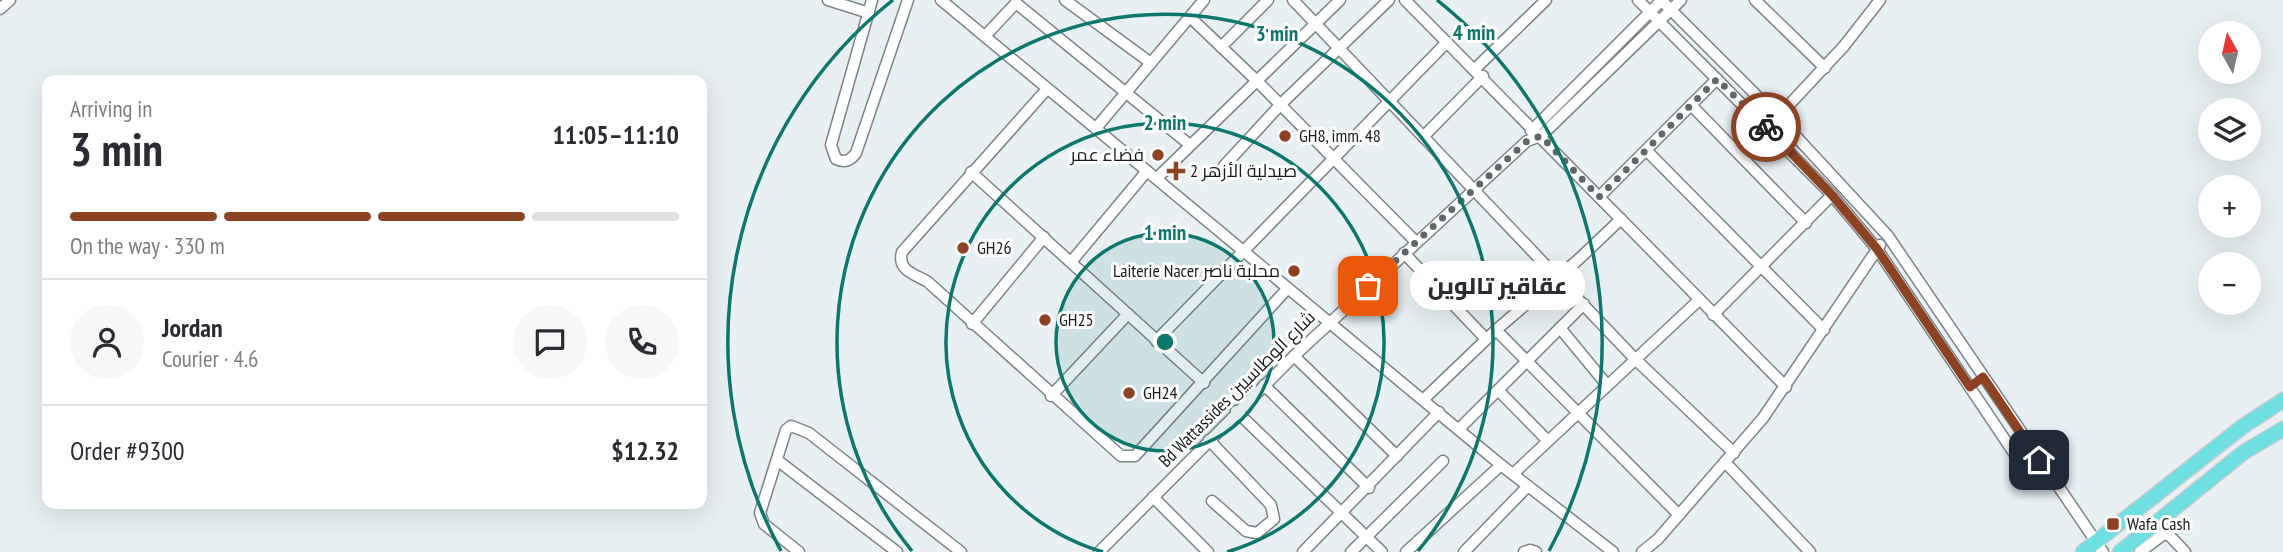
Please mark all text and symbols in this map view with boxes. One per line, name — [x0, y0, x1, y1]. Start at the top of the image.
text: 4 min — [1453, 19, 1495, 46]
text: 3 min — [1256, 20, 1298, 47]
north arrow — [2198, 21, 2261, 84]
map controls — [2198, 21, 2261, 315]
courier — [1731, 92, 1801, 162]
text: Arriving in — [70, 94, 152, 123]
button: layers — [2198, 98, 2261, 161]
icon: bike — [1747, 108, 1785, 146]
text: 2 min — [1144, 109, 1186, 136]
text: 11:05–11:10 — [552, 118, 679, 151]
text: 3 min — [70, 119, 163, 179]
place label: GH8, imm. 48 — [1299, 124, 1381, 147]
marker: GH8, imm. 48 — [1277, 128, 1293, 144]
place label: فضاء عمر — [1070, 143, 1144, 166]
marker: فضاء عمر — [1150, 147, 1166, 163]
place label: صيدلية الأزهر 2 — [1190, 159, 1297, 182]
marker: صيدلية الأزهر 2 — [1168, 163, 1184, 179]
button: + — [2198, 175, 2261, 238]
text: 1 min — [1144, 219, 1186, 246]
text: On the way · 330 m — [70, 231, 225, 260]
place label: GH26 — [977, 236, 1012, 259]
marker: GH26 — [955, 240, 971, 256]
button: − — [2198, 252, 2261, 315]
pin — [1338, 256, 1398, 316]
place label: Laiterie Nacer محلبة ناصر — [1113, 259, 1280, 282]
callout: عقاقير تالوين — [1410, 262, 1585, 310]
marker: Laiterie Nacer محلبة ناصر — [1286, 263, 1302, 279]
icon: bag — [1349, 267, 1387, 305]
text: عقاقير تالوين — [1428, 271, 1567, 300]
button: person — [70, 305, 144, 379]
button: chat — [513, 305, 587, 379]
button: phone — [605, 305, 679, 379]
street label: Bd Wattassides شارع الوطاسيين — [1153, 305, 1321, 473]
place label: GH25 — [1059, 308, 1094, 331]
text: Jordan — [162, 311, 223, 344]
marker: GH25 — [1037, 312, 1053, 328]
centre of rings — [1153, 330, 1177, 354]
text: Courier · 4.6 — [162, 344, 258, 373]
place label: GH24 — [1143, 381, 1178, 404]
marker: GH24 — [1121, 385, 1137, 401]
pin — [2009, 430, 2069, 490]
text: Order #9300 — [70, 434, 185, 467]
text: $12.32 — [611, 434, 679, 467]
icon: home — [2020, 441, 2058, 479]
place label: Wafa Cash — [2127, 512, 2191, 535]
marker: Wafa Cash — [2105, 516, 2121, 532]

